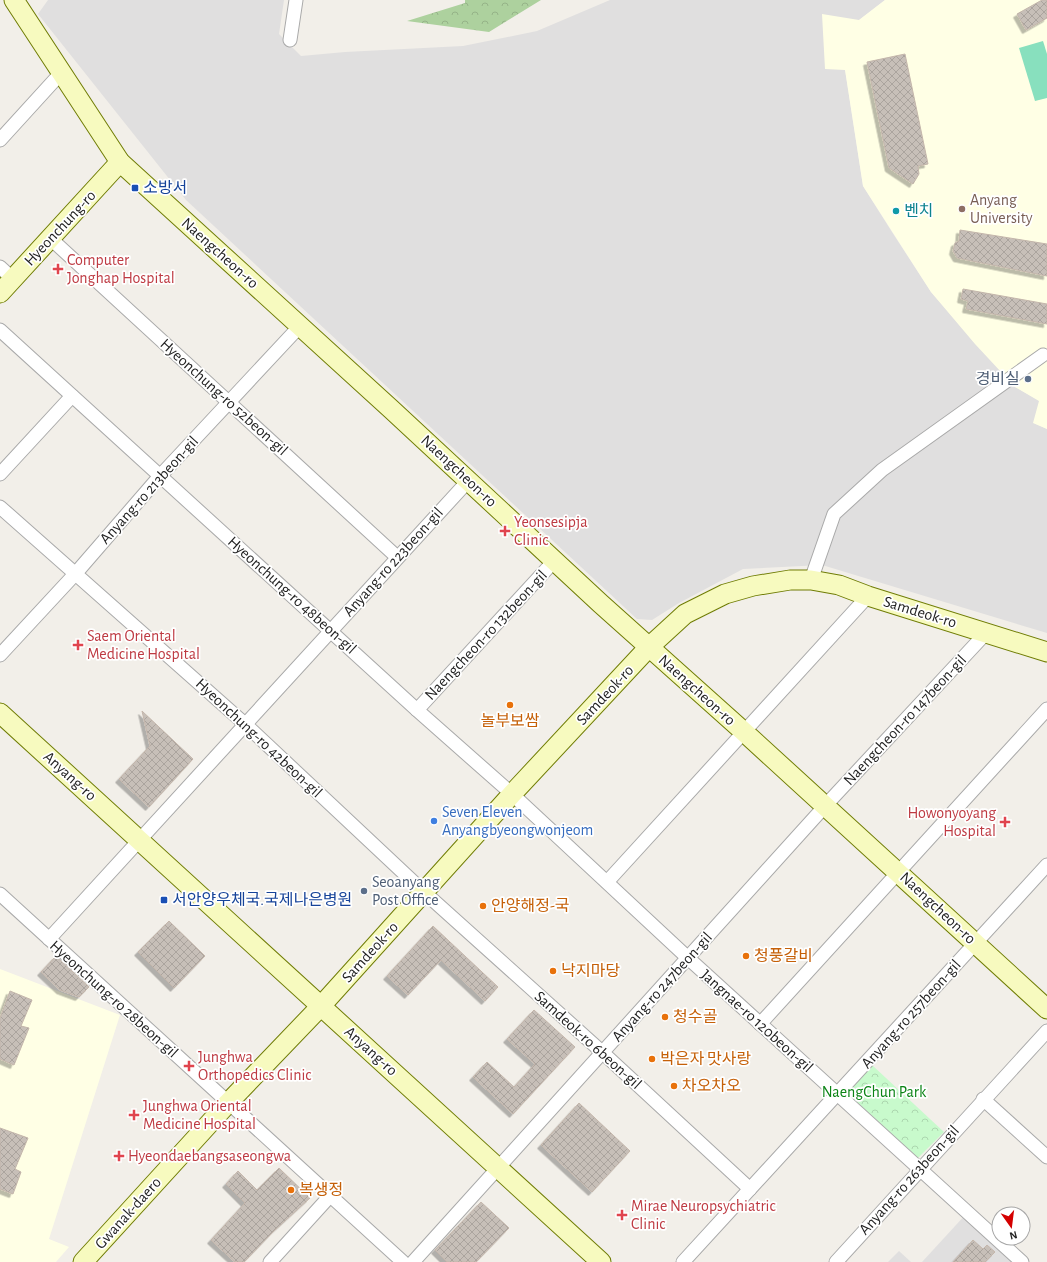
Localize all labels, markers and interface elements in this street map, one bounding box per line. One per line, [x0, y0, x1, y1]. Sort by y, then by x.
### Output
place label: 소방서 [143, 180, 187, 196]
marker: 소방서 [130, 183, 140, 193]
street label: Hyeonchung-ro [21, 187, 100, 270]
place label: Anyang University [970, 192, 1033, 227]
place label: 벤치 [904, 203, 933, 219]
marker: Anyang University [957, 204, 967, 214]
marker: 벤치 [891, 206, 901, 216]
street label: Naengcheon-ro [179, 215, 262, 292]
place label: Computer Jonghap Hospital [67, 252, 175, 286]
marker: Computer Jonghap Hospital [52, 263, 64, 275]
street label: Hyeonchung-ro 52beon-gil [156, 336, 291, 459]
place label: 경비실 [976, 371, 1020, 387]
marker: 경비실 [1023, 374, 1033, 384]
street label: Naengcheon-ro [418, 432, 500, 510]
street label: Anyang-ro 213beon-gil [97, 433, 202, 548]
street label: Anyang-ro 223beon-gil [340, 504, 447, 620]
place label: Yeonsesipja Clinic [514, 514, 588, 548]
marker: Yeonsesipja Clinic [499, 525, 511, 537]
street label: Hyeonchung-ro 48beon-gil [224, 533, 359, 658]
street label: Naengcheon-ro 132beon-gil [422, 567, 550, 703]
street label: Samdeok-ro [882, 593, 959, 631]
place label: Saem Oriental Medicine Hospital [87, 628, 200, 662]
marker: Saem Oriental Medicine Hospital [72, 639, 84, 651]
street label: Naengcheon-ro [656, 652, 739, 729]
street label: Naengcheon-ro 147beon-gil [841, 652, 969, 788]
street label: Samdeok-ro [573, 662, 637, 728]
street label: Hyeonchung-ro 42beon-gil [192, 675, 325, 801]
marker: 놀부보쌈 [505, 700, 515, 710]
place label: 놀부보쌈 [481, 713, 540, 729]
street label: Anyang-ro [40, 748, 100, 804]
place label: Seven Eleven Anyangbyeongwonjeom [442, 804, 593, 839]
place label: Howonyoyang Hospital [907, 805, 996, 839]
marker: Seven Eleven Anyangbyeongwonjeom [429, 816, 439, 826]
marker: Howonyoyang Hospital [999, 816, 1011, 828]
street label: Naengcheon-ro [897, 869, 979, 947]
place label: Seoanyang Post Office [372, 874, 440, 908]
marker: Seoanyang Post Office [359, 886, 369, 896]
place label: 서안양우체국.국제나은병원 [172, 892, 352, 908]
marker: 서안양우체국.국제나은병원 [159, 895, 169, 905]
place label: 안양해정-국 [491, 898, 570, 914]
marker: 안양해정-국 [478, 901, 488, 911]
street label: Samdeok-ro [339, 918, 401, 985]
street label: Anyang-ro 247beon-gil [609, 929, 716, 1045]
street label: Hyeonchung-ro 28beon-gil [46, 937, 181, 1061]
place label: 청풍갈비 [754, 948, 813, 964]
marker: 청풍갈비 [741, 951, 751, 961]
street label: Anyang-ro 257beon-gil [858, 957, 965, 1072]
place label: 낙지마당 [561, 963, 620, 979]
marker: 낙지마당 [548, 966, 558, 976]
street label: Jangnae-ro 120beon-gil [698, 967, 816, 1075]
street label: Samdeok-ro 6beon-gil [531, 988, 645, 1092]
place label: 청수골 [673, 1009, 717, 1025]
marker: 청수골 [660, 1012, 670, 1022]
street label: Anyang-ro [341, 1023, 401, 1079]
place label: Junghwa Orthopedics Clinic [198, 1049, 311, 1083]
place label: 박은자 맛사랑 [660, 1051, 751, 1067]
marker: 박은자 맛사랑 [647, 1054, 657, 1064]
marker: Junghwa Orthopedics Clinic [183, 1060, 195, 1072]
place label: 차오차오 [682, 1078, 741, 1094]
marker: 차오차오 [669, 1081, 679, 1091]
park label: NaengChun Park [822, 1084, 927, 1100]
place label: Junghwa Oriental Medicine Hospital [143, 1098, 256, 1132]
marker: Junghwa Oriental Medicine Hospital [128, 1109, 140, 1121]
street label: Anyang-ro 263beon-gil [856, 1122, 963, 1238]
place label: Hyeondaebangsaseongwa [128, 1148, 291, 1165]
marker: Hyeondaebangsaseongwa [113, 1150, 125, 1162]
street label: Gwanak-daero [92, 1174, 164, 1252]
place label: 복생정 [299, 1182, 343, 1198]
marker: 복생정 [286, 1185, 296, 1195]
place label: Mirae Neuropsychiatric Clinic [631, 1198, 776, 1232]
north arrow [991, 1206, 1031, 1246]
marker: Mirae Neuropsychiatric Clinic [616, 1209, 628, 1221]
text: N [1008, 1229, 1018, 1241]

